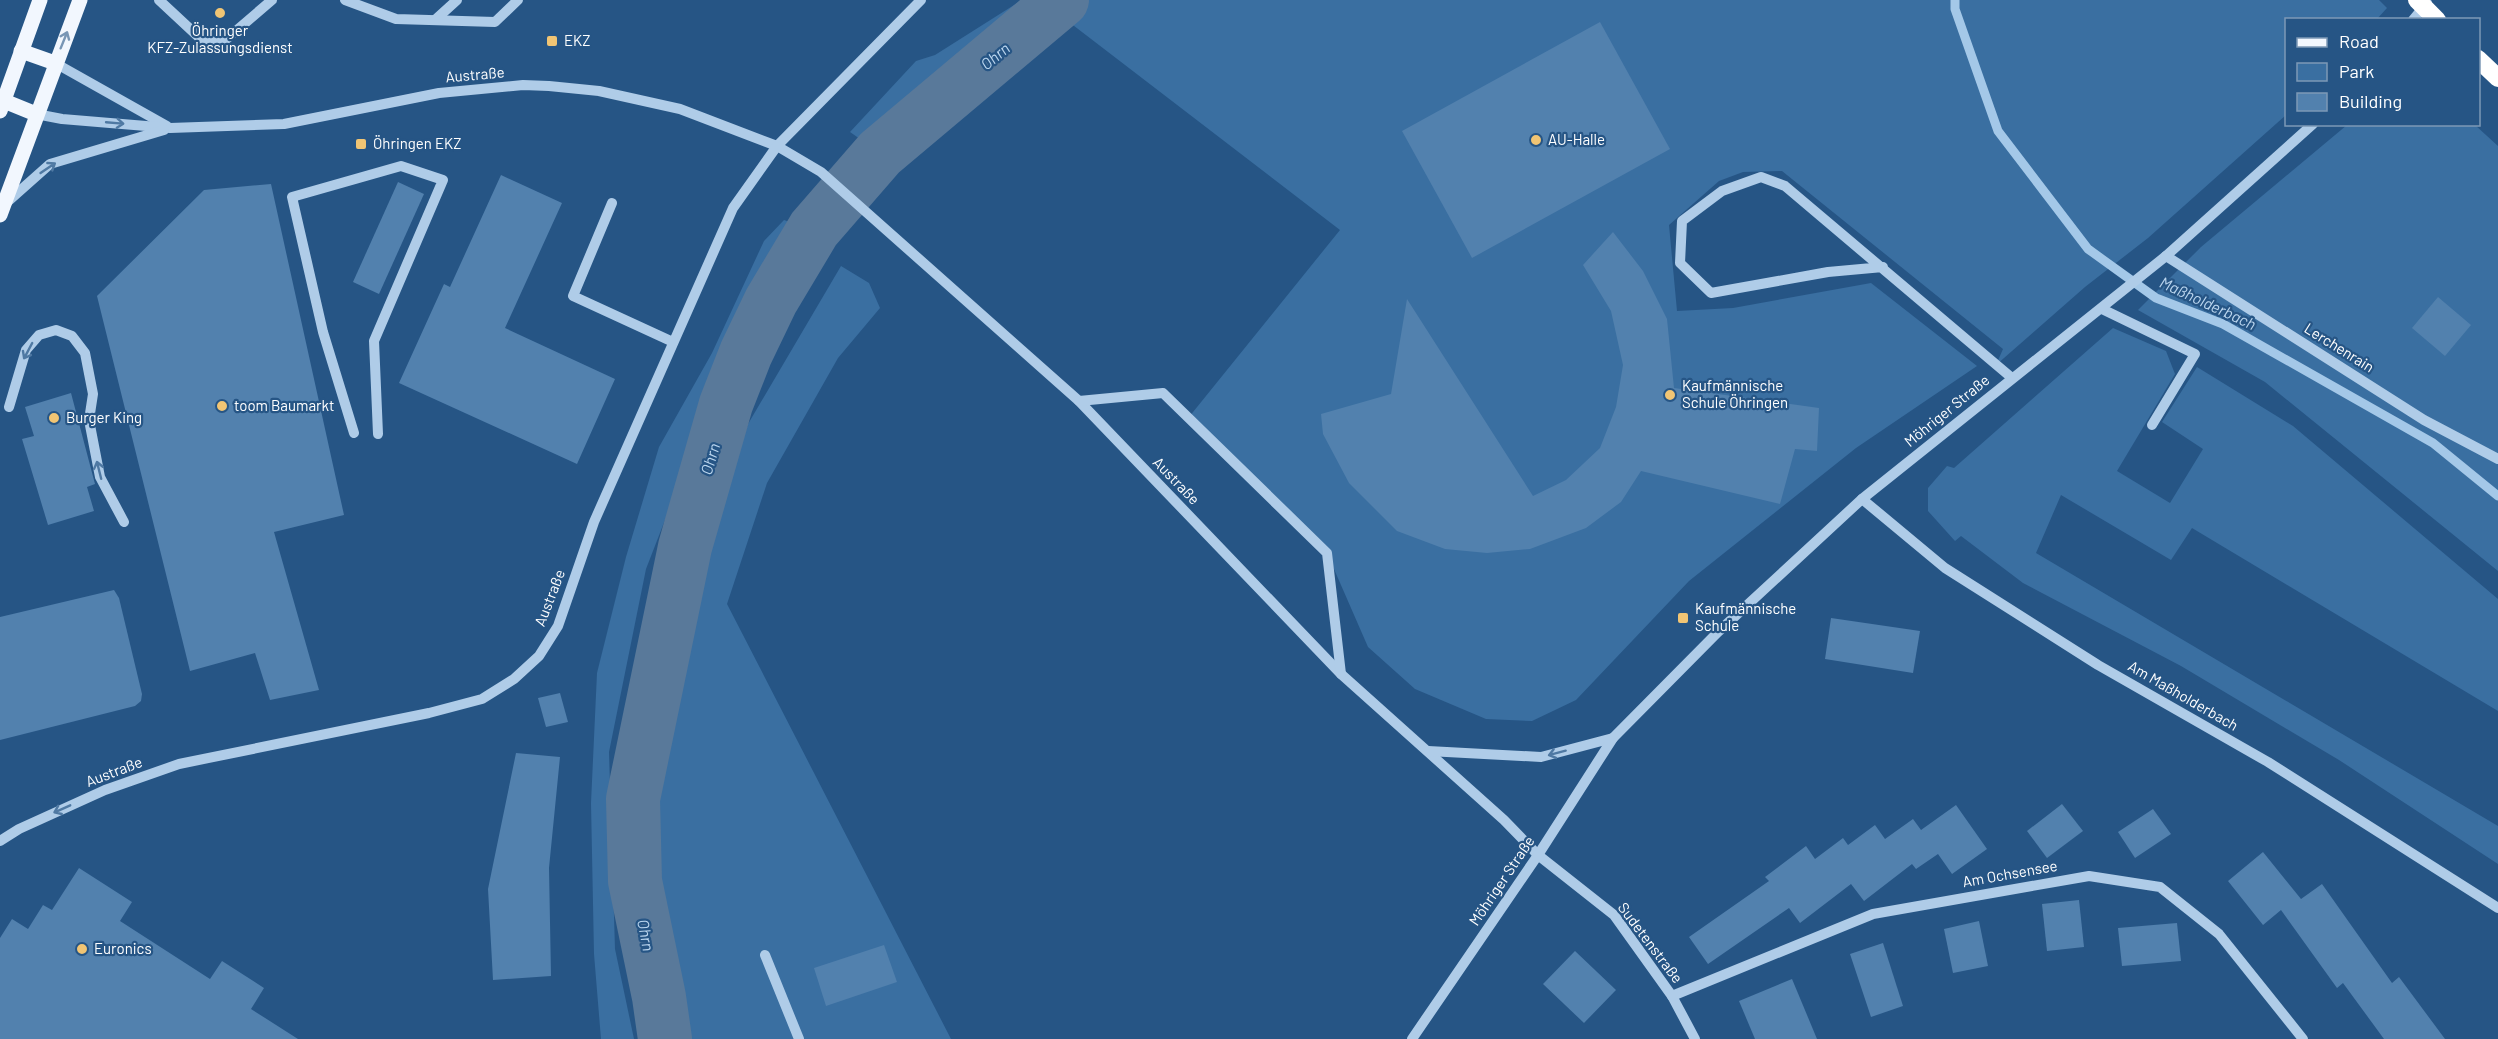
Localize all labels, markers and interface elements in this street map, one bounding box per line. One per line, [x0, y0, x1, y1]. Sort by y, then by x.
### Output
marker: Öhringer KFZ-Zulassungsdienst [213, 6, 227, 20]
legend [2285, 18, 2480, 126]
place label: Öhringer KFZ-Zulassungsdienst [147, 21, 293, 56]
text: Road [2339, 30, 2379, 52]
one-way arrow [59, 31, 70, 49]
place label: EKZ [564, 31, 590, 49]
marker: EKZ [545, 34, 559, 48]
water label: Ohrn [976, 38, 1013, 73]
text: Park [2339, 60, 2374, 82]
street label: Austraße [445, 62, 505, 86]
text: Building [2339, 90, 2402, 112]
one-way arrow [104, 118, 124, 129]
place label: AU-Halle [1548, 130, 1605, 148]
marker: AU-Halle [1529, 133, 1543, 147]
place label: Öhringen EKZ [373, 134, 461, 152]
marker: Öhringen EKZ [354, 137, 368, 151]
one-way arrow [39, 161, 56, 174]
water label: Maßholderbach [2157, 272, 2259, 333]
street label: Lerchenrain [2301, 319, 2378, 376]
one-way arrow [22, 342, 34, 359]
street label: Möhriger Straße [1900, 370, 1993, 450]
place label: Kaufmännische Schule Öhringen [1682, 376, 1788, 411]
marker: Kaufmännische Schule Öhringen [1663, 388, 1677, 402]
place label: toom Baumarkt [234, 396, 335, 414]
marker: toom Baumarkt [215, 399, 229, 413]
place label: Burger King [66, 408, 142, 426]
marker: Burger King [47, 411, 61, 425]
water label: Ohrn [696, 441, 723, 477]
street label: Austraße [1150, 453, 1204, 508]
one-way arrow [93, 461, 105, 480]
street label: Austraße [530, 567, 568, 629]
place label: Kaufmännische Schule [1695, 599, 1796, 634]
marker: Kaufmännische Schule [1676, 611, 1690, 625]
street label: Am Maßholderbach [2125, 656, 2242, 734]
one-way arrow [1548, 748, 1567, 760]
street label: Austraße [83, 752, 145, 790]
one-way arrow [53, 804, 71, 815]
street label: Möhriger Straße [1465, 832, 1538, 929]
street label: Am Ochsensee [1961, 856, 2059, 890]
street label: Sudetenstraße [1615, 899, 1687, 986]
water label: Ohrn [634, 917, 659, 952]
place label: Euronics [94, 939, 152, 957]
marker: Euronics [75, 942, 89, 956]

